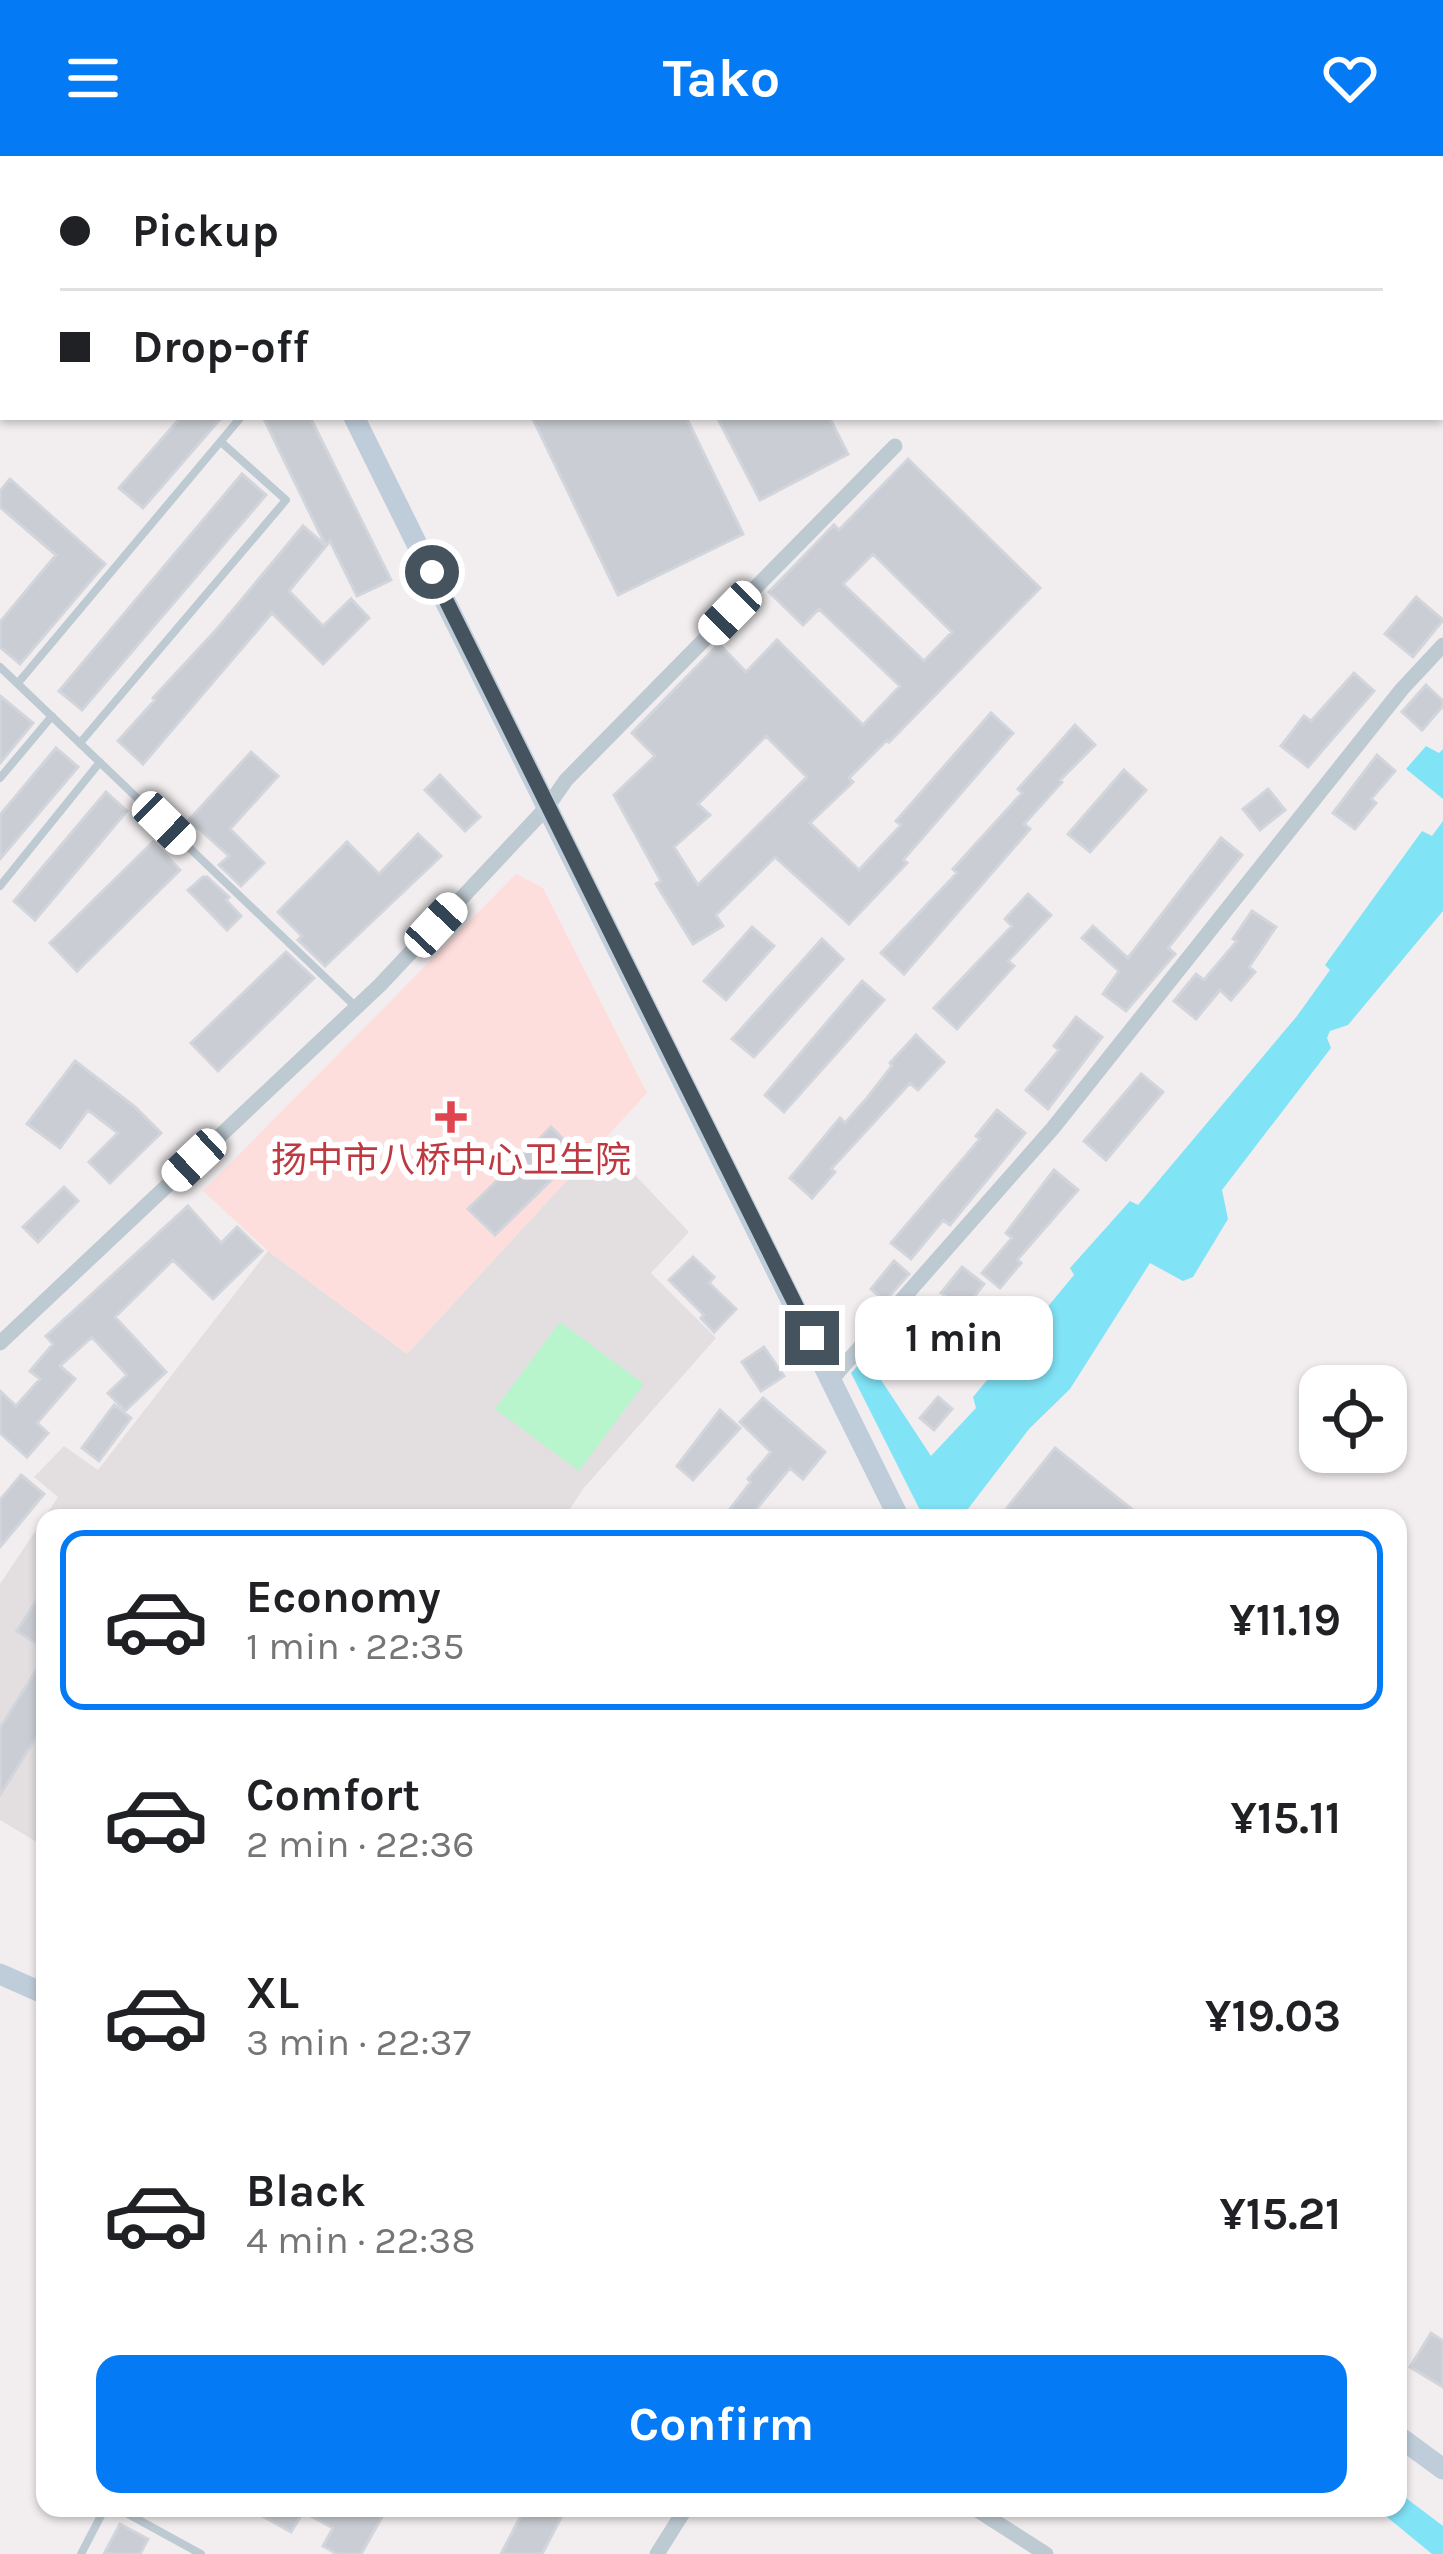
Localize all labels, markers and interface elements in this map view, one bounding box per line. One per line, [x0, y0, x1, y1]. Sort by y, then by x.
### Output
icon: menu [60, 45, 126, 111]
icon: heart [1317, 45, 1383, 111]
text: Tako [663, 46, 780, 110]
text: Pickup [132, 205, 279, 257]
text: Drop-off [132, 321, 309, 373]
route start [405, 545, 459, 599]
car [692, 575, 768, 651]
car [126, 785, 202, 861]
car [398, 886, 474, 964]
marker: 扬中市八桥中心卫生院 [435, 1101, 467, 1133]
car [155, 1122, 233, 1198]
place label: 扬中市八桥中心卫生院 [271, 1139, 631, 1181]
callout: 1 min [854, 1296, 1052, 1380]
route end [785, 1311, 839, 1365]
text: 1 min [905, 1315, 1003, 1361]
map controls [1299, 1365, 1407, 1473]
button: locate [1299, 1365, 1407, 1473]
icon: car [102, 1566, 210, 1674]
text: Economy [246, 1571, 441, 1623]
text: ¥11.19 [1229, 1594, 1341, 1646]
text: 1 min · 22:35 [246, 1623, 465, 1669]
icon: car [102, 1764, 210, 1872]
text: Comfort [246, 1769, 420, 1821]
text: ¥15.11 [1231, 1792, 1341, 1844]
text: 2 min · 22:36 [246, 1821, 475, 1867]
icon: car [102, 1962, 210, 2070]
text: XL [246, 1967, 299, 2019]
text: ¥19.03 [1205, 1990, 1341, 2042]
text: 3 min · 22:37 [246, 2019, 471, 2065]
icon: car [102, 2160, 210, 2268]
text: Black [246, 2165, 366, 2217]
text: ¥15.21 [1219, 2188, 1341, 2240]
text: 4 min · 22:38 [246, 2217, 475, 2263]
button: Confirm [96, 2355, 1347, 2493]

